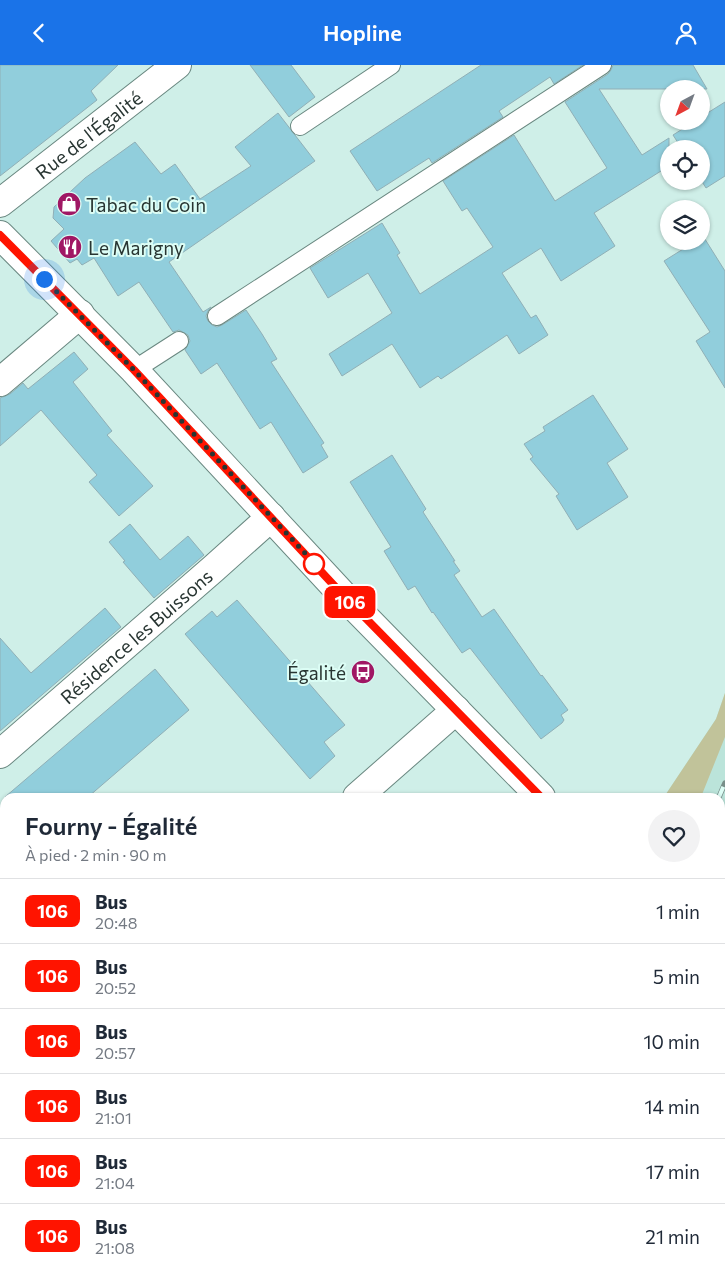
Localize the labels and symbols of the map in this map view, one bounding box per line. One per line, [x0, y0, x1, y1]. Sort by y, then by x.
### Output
north arrow [660, 80, 710, 130]
street label: Rue de l'Égalité [30, 85, 146, 183]
shop icon: Tabac du Coin [56, 191, 82, 217]
place label: Tabac du Coin [86, 193, 206, 216]
restaurant icon: Le Marigny [57, 234, 83, 260]
place label: Le Marigny [88, 236, 184, 259]
your location [32, 267, 57, 292]
unlabelled marker [303, 553, 325, 575]
street label: Résidence les Buissons [55, 564, 217, 708]
line badge: 106 [321, 586, 379, 618]
bus stop icon: Égalité [350, 659, 376, 685]
place label: Égalité [287, 661, 346, 684]

